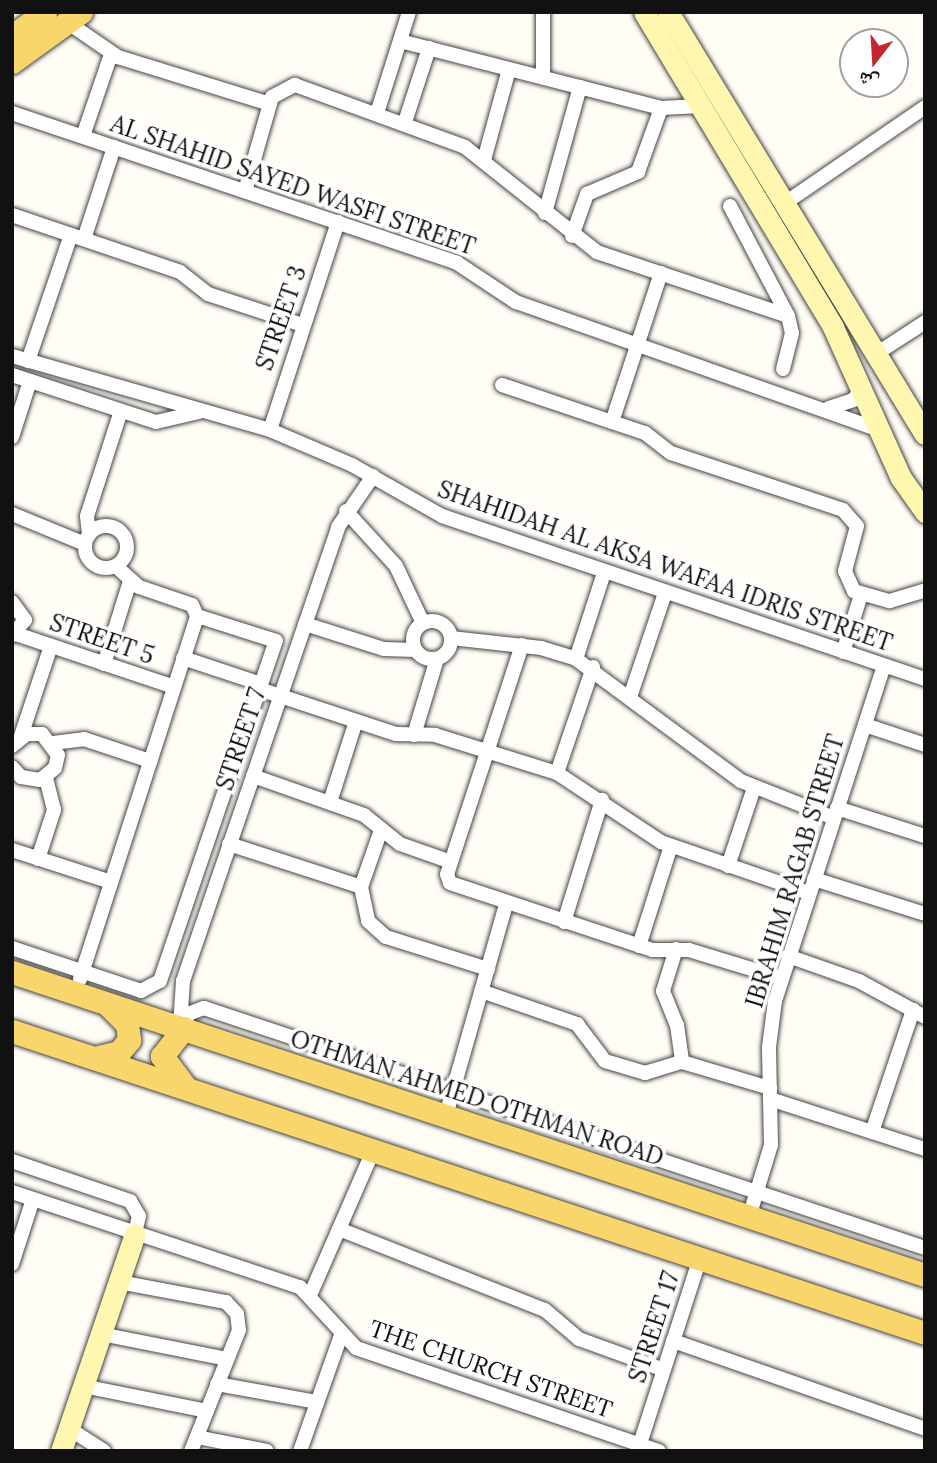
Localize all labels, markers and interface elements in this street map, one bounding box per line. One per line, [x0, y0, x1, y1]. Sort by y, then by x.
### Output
north arrow [839, 28, 909, 98]
text: ش [855, 67, 882, 96]
street label: AL SHAHID SAYED WASFI STREET [107, 109, 479, 261]
street label: STREET 3 [250, 262, 312, 374]
street label: SHAHIDAH AL AKSA WAFAA IDRIS STREET [434, 474, 896, 658]
street label: STREET 5 [46, 608, 158, 670]
street label: STREET 7 [210, 684, 272, 794]
street label: IBRAHIM RAGAB STREET [740, 731, 850, 1011]
street label: OTHMAN AHMED OTHMAN ROAD [287, 1024, 667, 1172]
street label: STREET 17 [622, 1268, 686, 1386]
street label: THE CHURCH STREET [366, 1314, 616, 1424]

